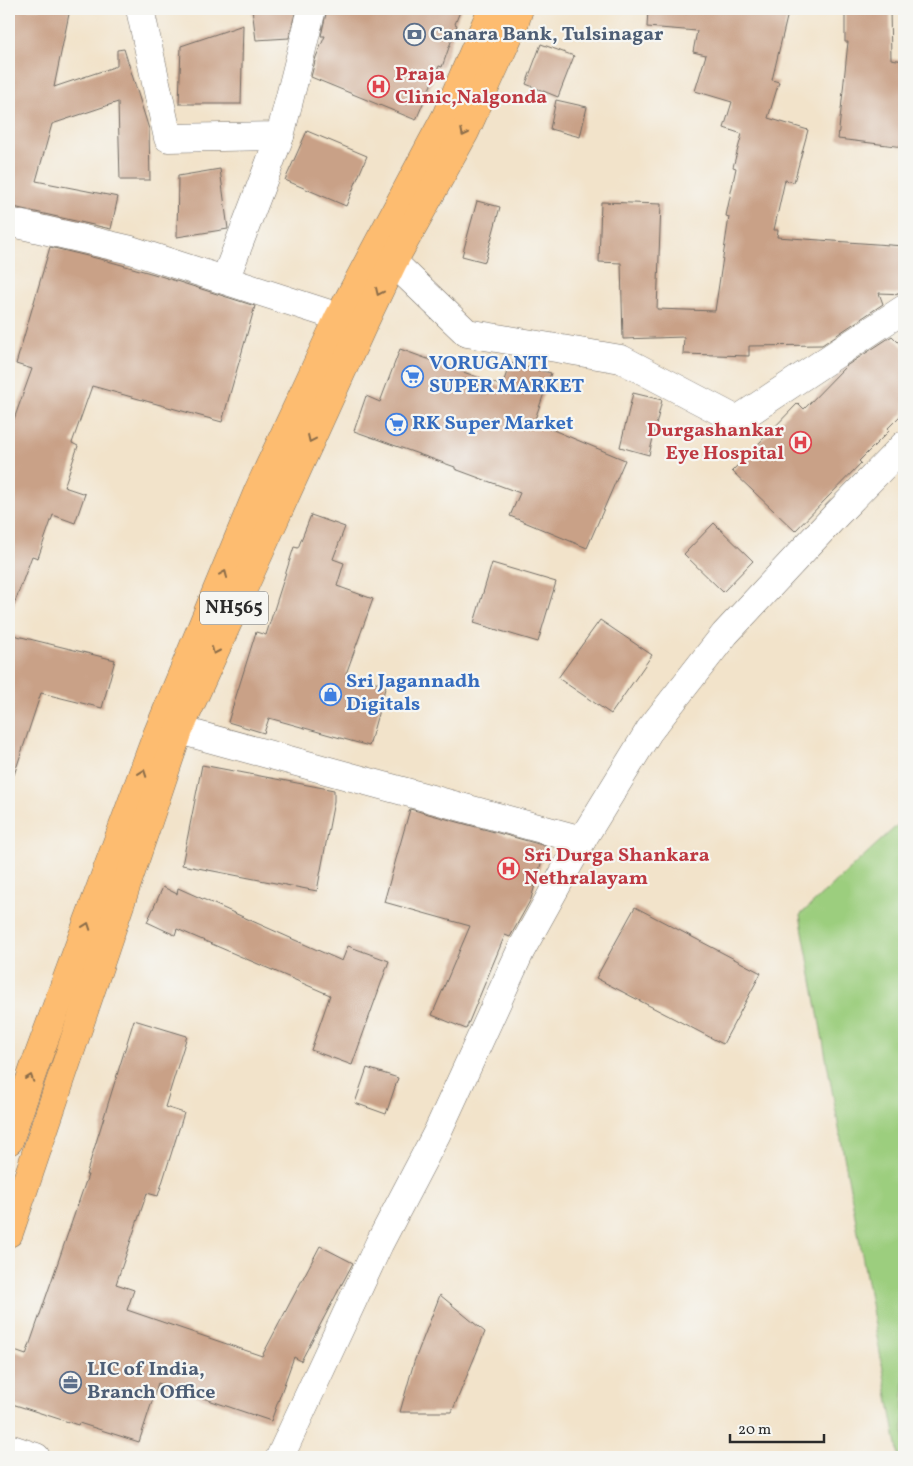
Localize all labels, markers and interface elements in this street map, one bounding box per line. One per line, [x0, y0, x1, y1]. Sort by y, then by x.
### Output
place label: Canara Bank, Tulsinagar [430, 21, 664, 49]
bank icon: Canara Bank, Tulsinagar [402, 23, 426, 47]
place label: Praja Clinic,Nalgonda [395, 61, 547, 112]
hospital icon: Praja Clinic,Nalgonda [367, 75, 391, 99]
one-way arrow [460, 128, 470, 137]
one-way arrow [375, 287, 385, 296]
place label: VORUGANTI SUPER MARKET [429, 350, 584, 401]
supermarket icon: VORUGANTI SUPER MARKET [401, 364, 425, 388]
place label: RK Super Market [412, 410, 574, 438]
supermarket icon: RK Super Market [384, 412, 408, 436]
place label: Durgashankar Eye Hospital [647, 417, 784, 468]
hospital icon: Durgashankar Eye Hospital [788, 430, 812, 454]
one-way arrow [307, 434, 317, 443]
one-way arrow [218, 570, 228, 579]
road number: NH565 [200, 592, 268, 624]
one-way arrow [210, 646, 221, 655]
place label: Sri Jagannadh Digitals [346, 668, 480, 719]
shop icon: Sri Jagannadh Digitals [318, 682, 342, 706]
one-way arrow [137, 769, 147, 778]
place label: Sri Durga Shankara Nethralayam [524, 842, 710, 893]
hospital icon: Sri Durga Shankara Nethralayam [496, 856, 520, 880]
one-way arrow [81, 922, 91, 930]
one-way arrow [25, 1074, 35, 1083]
place label: LIC of India, Branch Office [87, 1356, 215, 1407]
office icon: LIC of India, Branch Office [59, 1370, 83, 1394]
scale bar [730, 1411, 824, 1443]
text: 20 m [738, 1420, 771, 1441]

